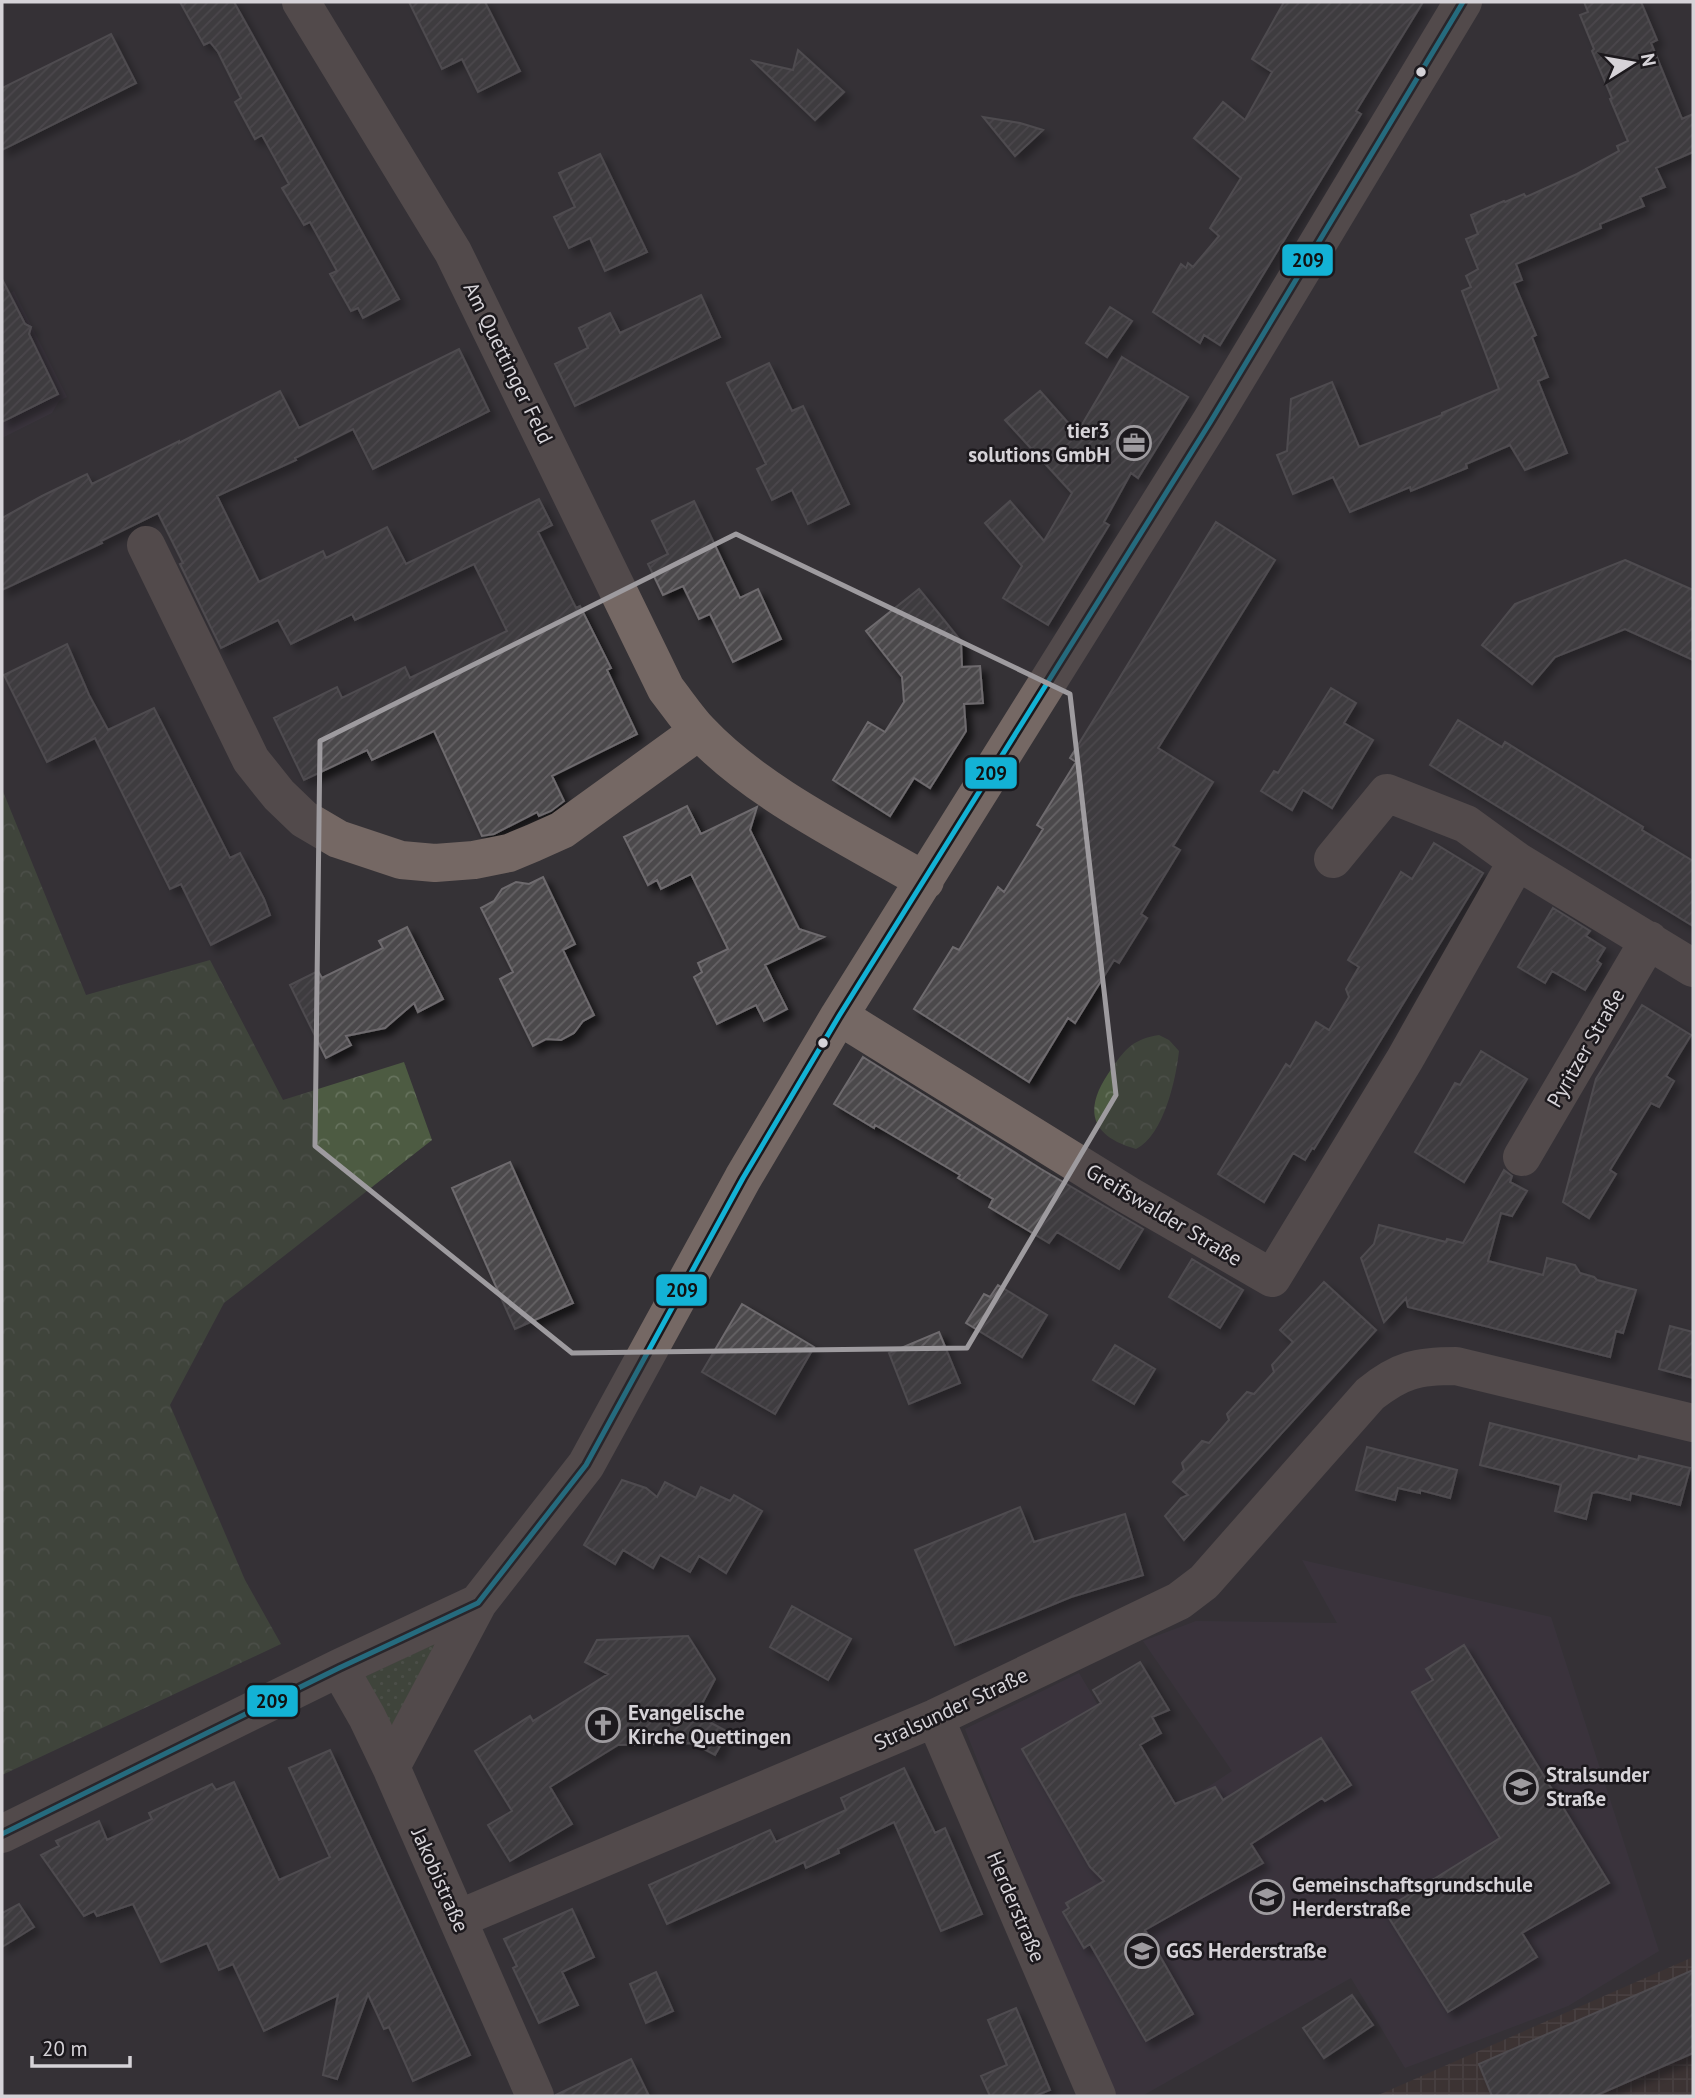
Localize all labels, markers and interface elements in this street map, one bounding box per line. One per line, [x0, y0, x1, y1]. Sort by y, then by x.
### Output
north arrow [1597, 28, 1667, 98]
text: N [1636, 51, 1662, 68]
unlabelled marker [1414, 65, 1428, 79]
line badge: 209 [1281, 243, 1334, 277]
text: 209 [1292, 248, 1324, 272]
street label: Am Quettinger Feld [458, 278, 559, 448]
place label: tier3 solutions GmbH [968, 417, 1110, 468]
office icon: tier3 solutions GmbH [1115, 424, 1153, 462]
line badge: 209 [964, 756, 1018, 790]
text: 209 [975, 761, 1007, 785]
street label: Pyritzer Straße [1541, 983, 1630, 1112]
unlabelled marker [816, 1036, 830, 1050]
street label: Greifswalder Straße [1081, 1157, 1247, 1272]
line badge: 209 [655, 1273, 708, 1307]
text: 209 [666, 1278, 698, 1302]
street label: Stralsunder Straße [869, 1661, 1032, 1756]
line badge: 209 [246, 1684, 299, 1718]
text: 209 [256, 1689, 288, 1713]
place label: Evangelische Kirche Quettingen [628, 1699, 791, 1750]
church icon: Evangelische Kirche Quettingen [584, 1706, 622, 1744]
place label: Stralsunder Straße [1546, 1761, 1650, 1812]
school or university icon: Stralsunder Straße [1502, 1768, 1540, 1806]
street label: Jakobistraße [405, 1823, 475, 1936]
street label: Herderstraße [981, 1847, 1052, 1966]
place label: Gemeinschaftsgrundschule Herderstraße [1292, 1871, 1533, 1922]
school or university icon: Gemeinschaftsgrundschule Herderstraße [1248, 1878, 1286, 1916]
school or university icon: GGS Herderstraße [1123, 1932, 1161, 1970]
place label: GGS Herderstraße [1166, 1937, 1327, 1964]
scale bar [32, 2024, 130, 2068]
text: 20 m [42, 2035, 88, 2062]

